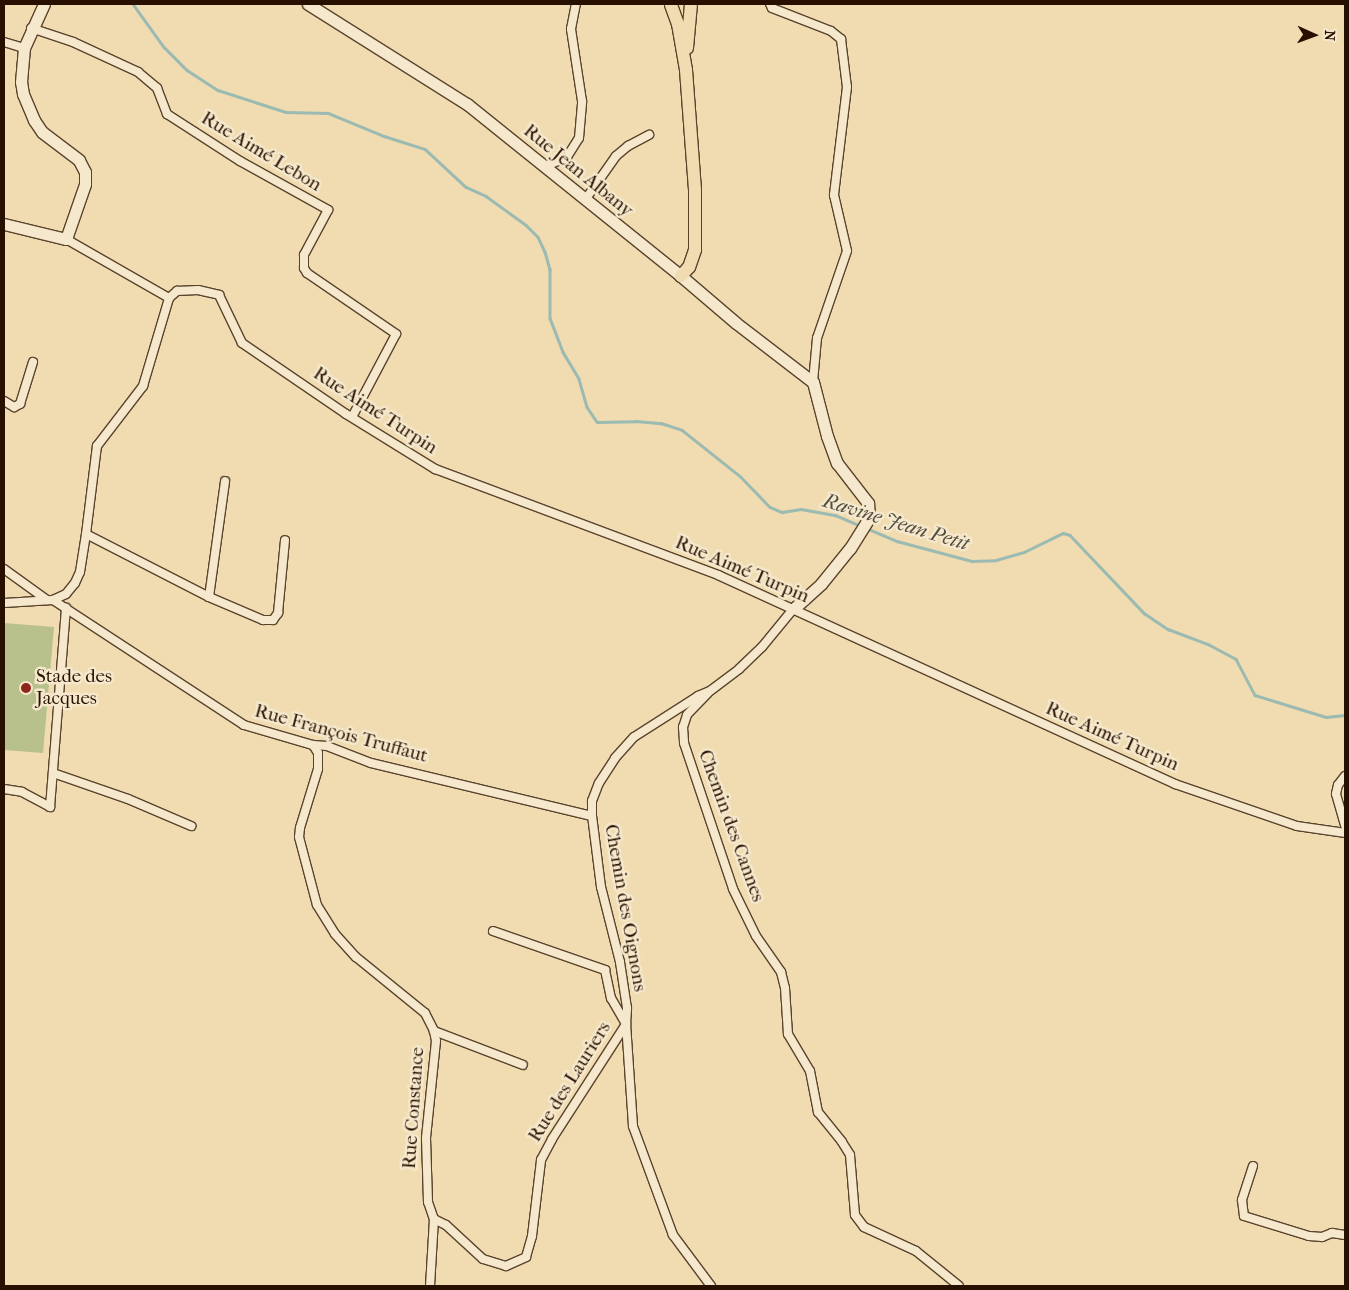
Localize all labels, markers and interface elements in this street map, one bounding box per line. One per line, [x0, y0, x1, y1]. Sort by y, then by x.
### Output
north arrow [1289, 10, 1339, 60]
text: N [1321, 30, 1338, 41]
street label: Rue Aimé Lebon [197, 107, 325, 197]
street label: Rue Jean Albany [519, 120, 637, 222]
street label: Rue Aimé Turpin [309, 362, 441, 460]
water label: Ravine Jean Petit [820, 488, 972, 556]
street label: Rue Aimé Turpin [672, 532, 812, 608]
place label: Stade des Jacques [36, 666, 112, 710]
marker: Stade des Jacques [20, 682, 32, 694]
street label: Rue Aimé Turpin [1042, 697, 1182, 777]
street label: Rue François Truffaut [252, 700, 430, 768]
street label: Chemin des Cannes [693, 747, 769, 905]
street label: Chemin des Oignons [599, 823, 651, 993]
street label: Rue des Lauriers [524, 1018, 616, 1146]
street label: Rue Constance [398, 1046, 430, 1170]

